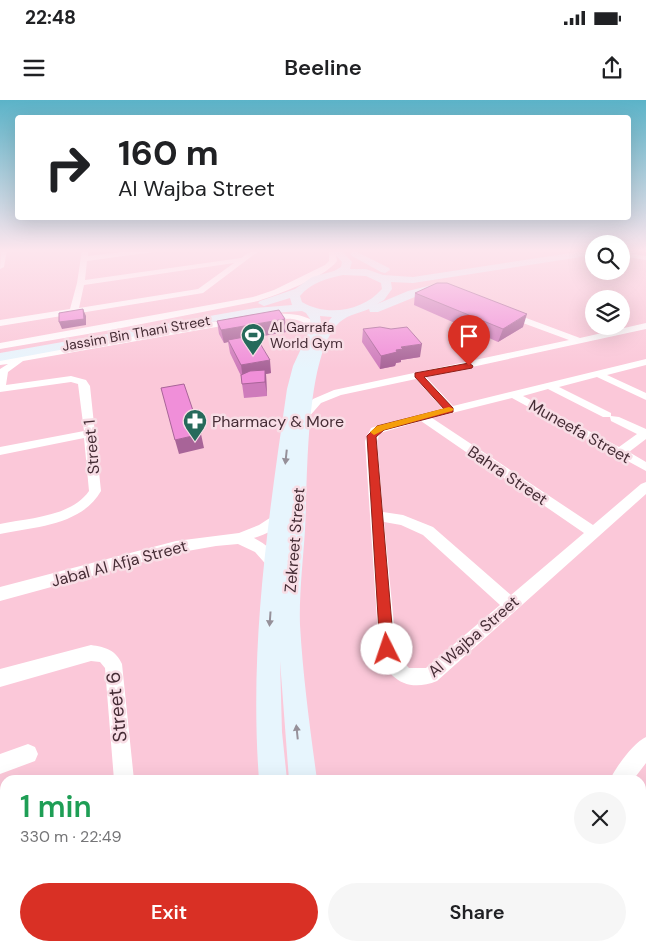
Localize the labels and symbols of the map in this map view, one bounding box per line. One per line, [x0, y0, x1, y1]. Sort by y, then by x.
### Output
street label: Jassim Bin Thani Street [61, 311, 211, 355]
pin [448, 315, 490, 366]
place label: Al Garrafa World Gym [270, 318, 343, 352]
sports icon: Al Garrafa World Gym [240, 322, 266, 356]
street label: Muneefa Street [525, 395, 634, 468]
pharmacy icon: Pharmacy & More [182, 408, 208, 442]
place label: Pharmacy & More [212, 411, 344, 432]
street label: Street 1 [79, 419, 104, 475]
street label: Bahra Street [464, 441, 552, 510]
one-way arrow [282, 450, 290, 466]
street label: Zekreet Street [279, 487, 310, 593]
street label: Jabal Al Afja Street [49, 535, 189, 592]
street label: Al Wajba Street [423, 591, 523, 682]
one-way arrow [266, 611, 274, 627]
position arrow [360, 622, 412, 674]
street label: Street 6 [100, 670, 133, 743]
one-way arrow [293, 723, 301, 739]

